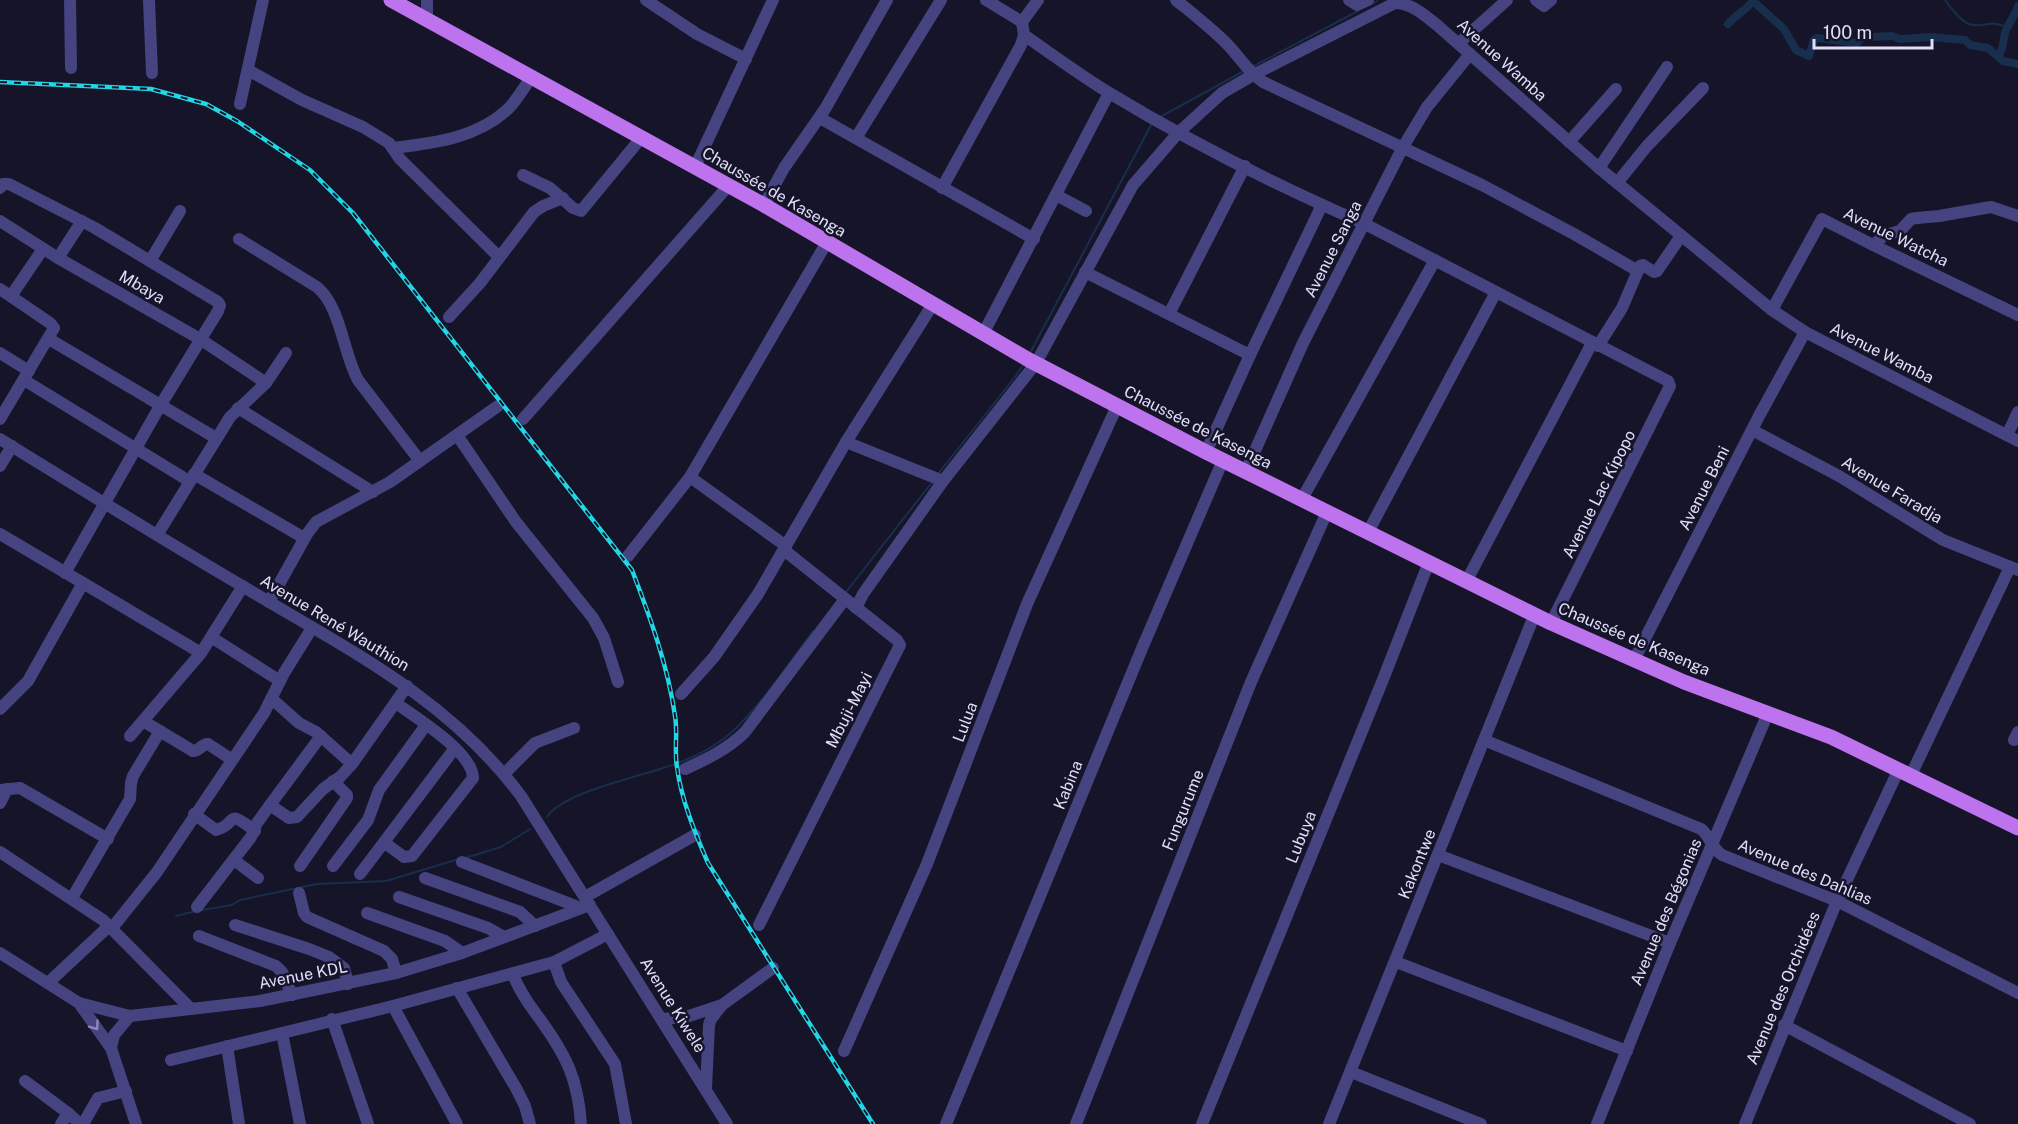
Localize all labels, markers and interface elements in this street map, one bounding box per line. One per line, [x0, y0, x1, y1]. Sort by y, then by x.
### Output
scale bar [1814, 12, 1932, 50]
street label: Avenue Wamba [1453, 15, 1551, 105]
text: 100 m [1823, 22, 1872, 43]
street label: Chaussée de Kasenga [699, 143, 849, 241]
street label: Avenue Sanga [1300, 197, 1366, 301]
street label: Avenue Watcha [1841, 203, 1951, 271]
street label: Mbaya [116, 266, 168, 308]
street label: Avenue Wamba [1827, 319, 1937, 387]
street label: Chaussée de Kasenga [1121, 382, 1275, 472]
street label: Avenue Lac Kipopo [1558, 427, 1640, 561]
street label: Avenue Beni [1675, 443, 1733, 533]
street label: Avenue Faradja [1838, 452, 1946, 528]
street label: Avenue René Wauthion [257, 571, 413, 675]
street label: Chaussée de Kasenga [1555, 598, 1713, 680]
street label: Mbuji-Mayi [822, 669, 876, 751]
street label: Lulua [949, 699, 981, 745]
street label: Kabina [1050, 758, 1086, 812]
street label: Fungurume [1158, 767, 1208, 853]
street label: Lubuya [1282, 808, 1320, 866]
street label: Kakontwe [1394, 826, 1440, 902]
street label: Avenue des Dahlias [1735, 835, 1875, 909]
street label: Avenue des Bégonias [1626, 836, 1706, 988]
street label: Avenue des Orchidées [1742, 909, 1824, 1067]
street label: Avenue Kiwele [636, 954, 710, 1056]
street label: Avenue KDL [257, 957, 349, 993]
one-way arrow [88, 1019, 99, 1030]

